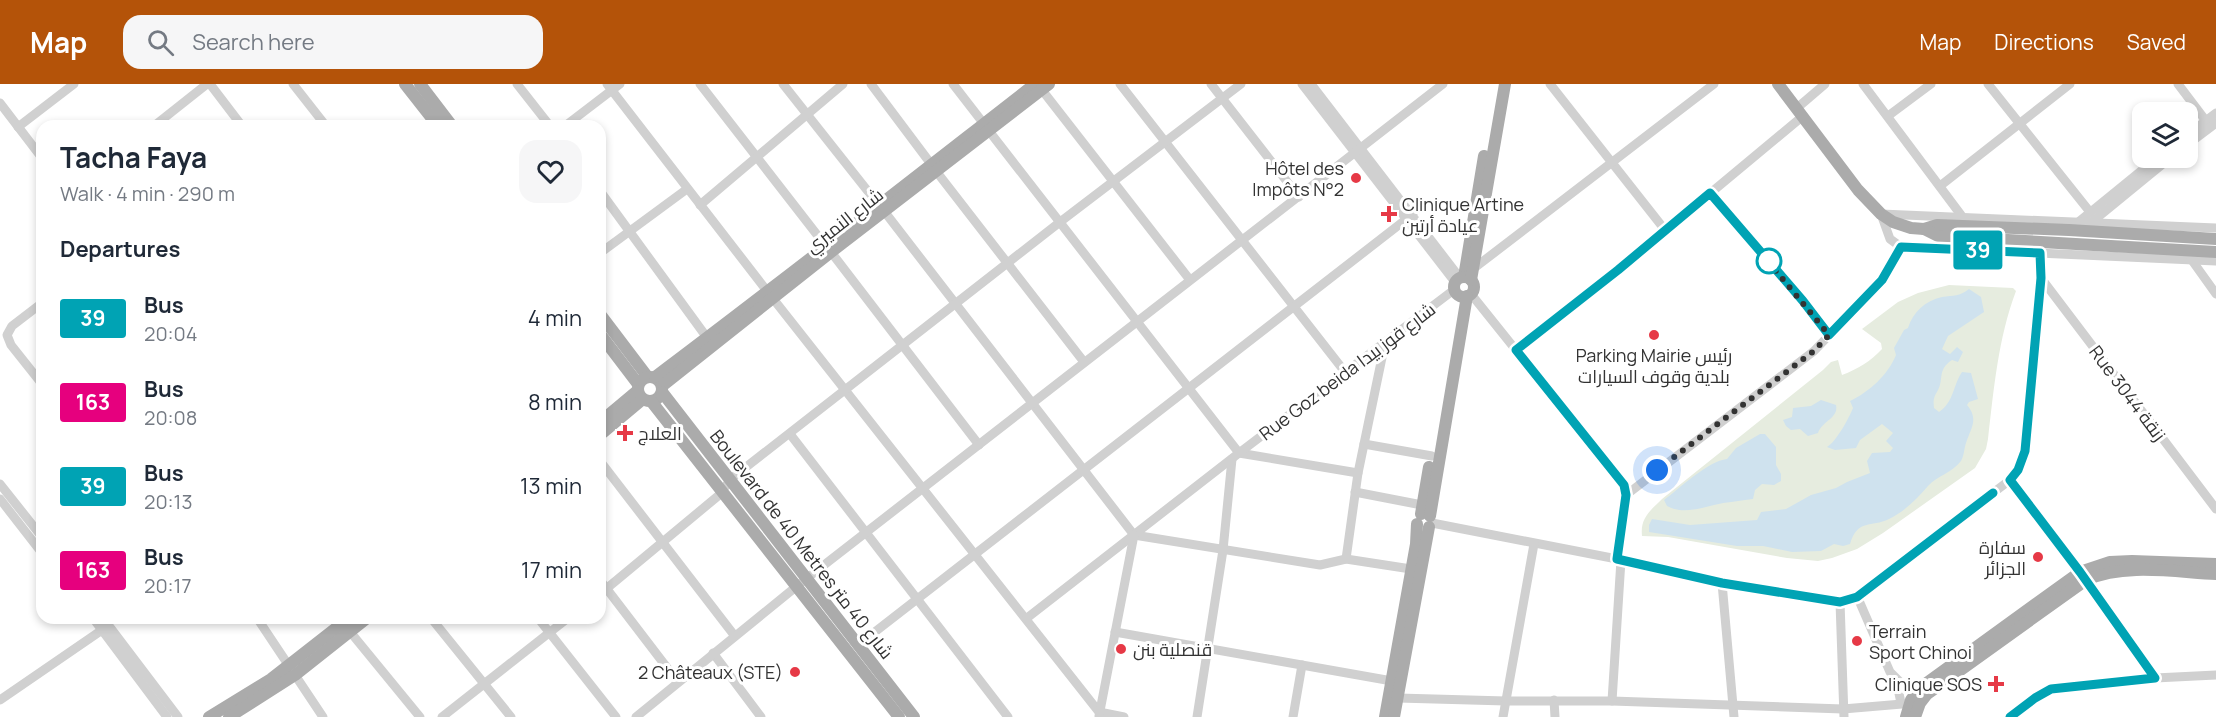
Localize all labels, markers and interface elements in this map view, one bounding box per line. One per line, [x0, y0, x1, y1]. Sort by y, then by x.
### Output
search box [123, 15, 543, 69]
text: Map [30, 23, 87, 61]
icon: search [144, 26, 177, 59]
text: Search here [192, 27, 315, 57]
text: Map [1920, 28, 1961, 56]
text: Directions [1994, 28, 2094, 56]
text: Saved [2127, 28, 2186, 56]
map controls [2132, 102, 2198, 168]
button: layers [2132, 102, 2198, 168]
text: Tacha Faya [60, 138, 207, 176]
button: heart [519, 140, 582, 203]
place label: Hôtel des Impôts N°2 [1252, 156, 1344, 201]
marker: Hôtel des Impôts N°2 [1349, 171, 1363, 185]
text: Walk · 4 min · 290 m [60, 180, 235, 207]
street label: شارع النميري [800, 182, 890, 260]
place label: Clinique Artine عيادة أرتين [1402, 192, 1524, 237]
marker: Clinique Artine عيادة أرتين [1380, 205, 1398, 223]
line badge: 39 [1951, 230, 2005, 270]
text: Departures [60, 234, 180, 264]
text: 39 [1965, 236, 1991, 264]
unlabelled marker [1756, 248, 1782, 274]
text: Bus [144, 290, 184, 320]
street label: Rue Goz beida شارع قوز بيدا [1254, 297, 1441, 446]
text: 4 min [528, 303, 582, 333]
text: 39 [80, 304, 106, 332]
text: 20:04 [144, 320, 198, 347]
marker: Parking Mairie رئيس بلدية وقوف السيارات [1647, 328, 1661, 342]
street label: Rue 3044 زنقة [2084, 340, 2172, 446]
place label: Parking Mairie رئيس بلدية وقوف السيارات [1576, 343, 1732, 388]
text: Bus [144, 374, 184, 404]
text: 8 min [528, 387, 582, 417]
text: 163 [76, 388, 110, 416]
text: 20:08 [144, 404, 197, 431]
place label: العلاج [638, 421, 682, 446]
marker: العلاج [616, 424, 634, 442]
street label: Boulevard de 40 Metres شارع 40 متر [704, 424, 899, 664]
your location [1642, 455, 1672, 485]
text: Bus [144, 458, 184, 488]
text: 13 min [520, 471, 582, 501]
text: 39 [80, 472, 106, 500]
text: 20:13 [144, 488, 192, 515]
place label: سفارة الجزائر [1979, 535, 2026, 580]
text: Bus [144, 542, 184, 572]
marker: سفارة الجزائر [2031, 550, 2045, 564]
text: 17 min [521, 555, 582, 585]
text: 163 [76, 556, 110, 584]
text: 20:17 [144, 572, 191, 599]
place label: Terrain Sport Chinoi [1869, 619, 1972, 664]
marker: Terrain Sport Chinoi [1850, 634, 1864, 648]
place label: قنصلية بنن [1133, 637, 1212, 661]
marker: قنصلية بنن [1114, 642, 1128, 656]
place label: 2 Châteaux (STE) [638, 660, 783, 684]
marker: 2 Châteaux (STE) [788, 665, 802, 679]
place label: Clinique SOS [1875, 672, 1982, 696]
marker: Clinique SOS [1987, 675, 2005, 693]

